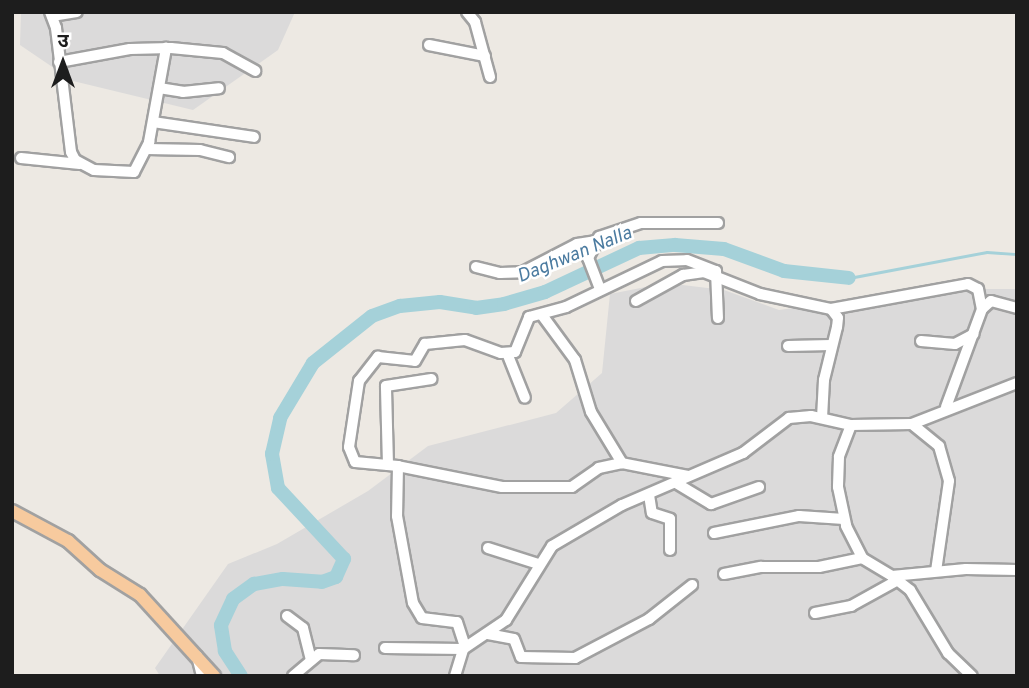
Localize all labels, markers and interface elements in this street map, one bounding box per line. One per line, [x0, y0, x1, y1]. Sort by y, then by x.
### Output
north arrow [28, 28, 98, 98]
text: उ [57, 30, 69, 54]
water label: Daghwan Nalla [514, 223, 636, 289]

